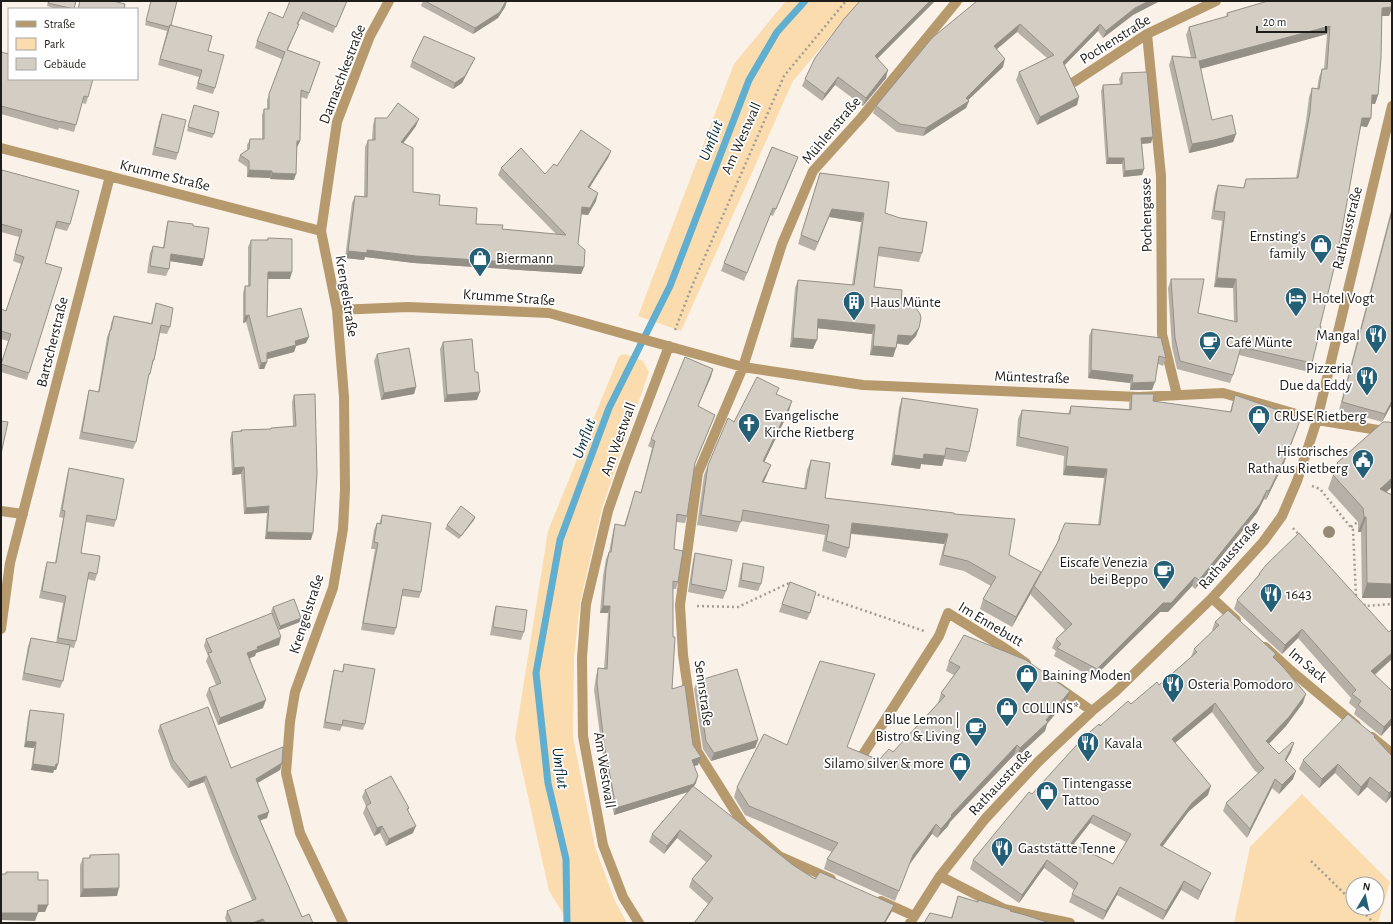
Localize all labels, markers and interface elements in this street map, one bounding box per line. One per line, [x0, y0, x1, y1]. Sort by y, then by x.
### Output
legend [8, 8, 138, 80]
scale bar [1257, 8, 1326, 34]
street label: Pochenstraße [1077, 12, 1153, 67]
text: 20 m [1263, 16, 1286, 28]
text: Straße [44, 18, 75, 30]
street label: Damaschkestraße [317, 22, 368, 126]
text: Park [44, 38, 65, 50]
text: Gebäude [44, 58, 86, 70]
street label: Mühlenstraße [799, 94, 864, 167]
street label: Am Westwall [719, 100, 764, 177]
water label: Umflut [696, 117, 726, 163]
street label: Krumme Straße [118, 157, 212, 194]
street label: Pochengasse [1138, 177, 1155, 253]
street label: Rathausstraße [1330, 185, 1365, 271]
place label: Ernsting's family [1250, 229, 1307, 261]
shop icon: Ernsting's family [1308, 232, 1334, 265]
shop icon: Biermann [467, 245, 493, 278]
place label: Biermann [496, 251, 554, 266]
street label: Krengelstraße [333, 254, 360, 338]
hotel icon: Hotel Vogt [1283, 285, 1309, 318]
street label: Krumme Straße [462, 287, 556, 308]
building icon: Haus Münte [841, 289, 867, 322]
place label: Hotel Vogt [1312, 291, 1374, 306]
street label: Bartscherstraße [34, 295, 71, 389]
place label: Haus Münte [870, 295, 941, 310]
restaurant icon: Mangal [1363, 322, 1389, 355]
place label: Mangal [1316, 328, 1360, 343]
cafe icon: Café Münte [1197, 329, 1223, 362]
place label: Café Münte [1226, 335, 1293, 350]
place label: Pizzeria Due da Eddy [1279, 361, 1353, 393]
restaurant icon: Pizzeria Due da Eddy [1354, 364, 1380, 397]
street label: Müntestraße [994, 369, 1070, 386]
street label: Am Westwall [598, 400, 639, 478]
shop icon: CRUSE Rietberg [1246, 403, 1272, 436]
place label: Evangelische Kirche Rietberg [764, 408, 855, 440]
place label: CRUSE Rietberg [1274, 409, 1367, 424]
church icon: Evangelische Kirche Rietberg [736, 411, 762, 444]
water label: Umflut [569, 415, 599, 461]
place label: Historisches Rathaus Rietberg [1247, 444, 1349, 476]
public building icon: Historisches Rathaus Rietberg [1350, 447, 1376, 480]
street label: Rathausstraße [1196, 518, 1263, 592]
place label: Eiscafe Venezia bei Beppo [1059, 555, 1148, 587]
cafe icon: Eiscafe Venezia bei Beppo [1151, 558, 1177, 591]
street label: Krengelstraße [287, 572, 326, 656]
restaurant icon: 1643 [1258, 581, 1284, 614]
place label: 1643 [1286, 587, 1312, 602]
street label: Im Ennebutt [956, 599, 1026, 650]
street label: Im Sack [1286, 645, 1330, 686]
street label: Sennstraße [691, 659, 716, 727]
shop icon: Baining Moden [1014, 662, 1040, 695]
place label: Baining Moden [1042, 668, 1131, 683]
restaurant icon: Osteria Pomodoro [1160, 671, 1186, 704]
place label: Osteria Pomodoro [1188, 677, 1293, 692]
shop icon: COLLINS* [994, 695, 1020, 728]
place label: COLLINS* [1022, 701, 1079, 716]
place label: Blue Lemon | Bistro & Living [876, 712, 961, 744]
cafe icon: Blue Lemon | Bistro & Living [963, 715, 989, 748]
restaurant icon: Kavala [1075, 730, 1101, 763]
street label: Am Westwall [591, 731, 618, 809]
place label: Kavala [1104, 736, 1143, 751]
water label: Umflut [549, 746, 571, 791]
street label: Rathausstraße [966, 746, 1035, 818]
shop icon: Silamo silver & more [947, 750, 973, 783]
place label: Silamo silver & more [824, 756, 944, 771]
place label: Tintengasse Tattoo [1062, 776, 1132, 808]
shop icon: Tintengasse Tattoo [1034, 779, 1060, 812]
restaurant icon: Gaststätte Tenne [989, 835, 1015, 868]
place label: Gaststätte Tenne [1018, 841, 1116, 856]
north arrow [1345, 876, 1385, 916]
text: N [1362, 881, 1371, 893]

